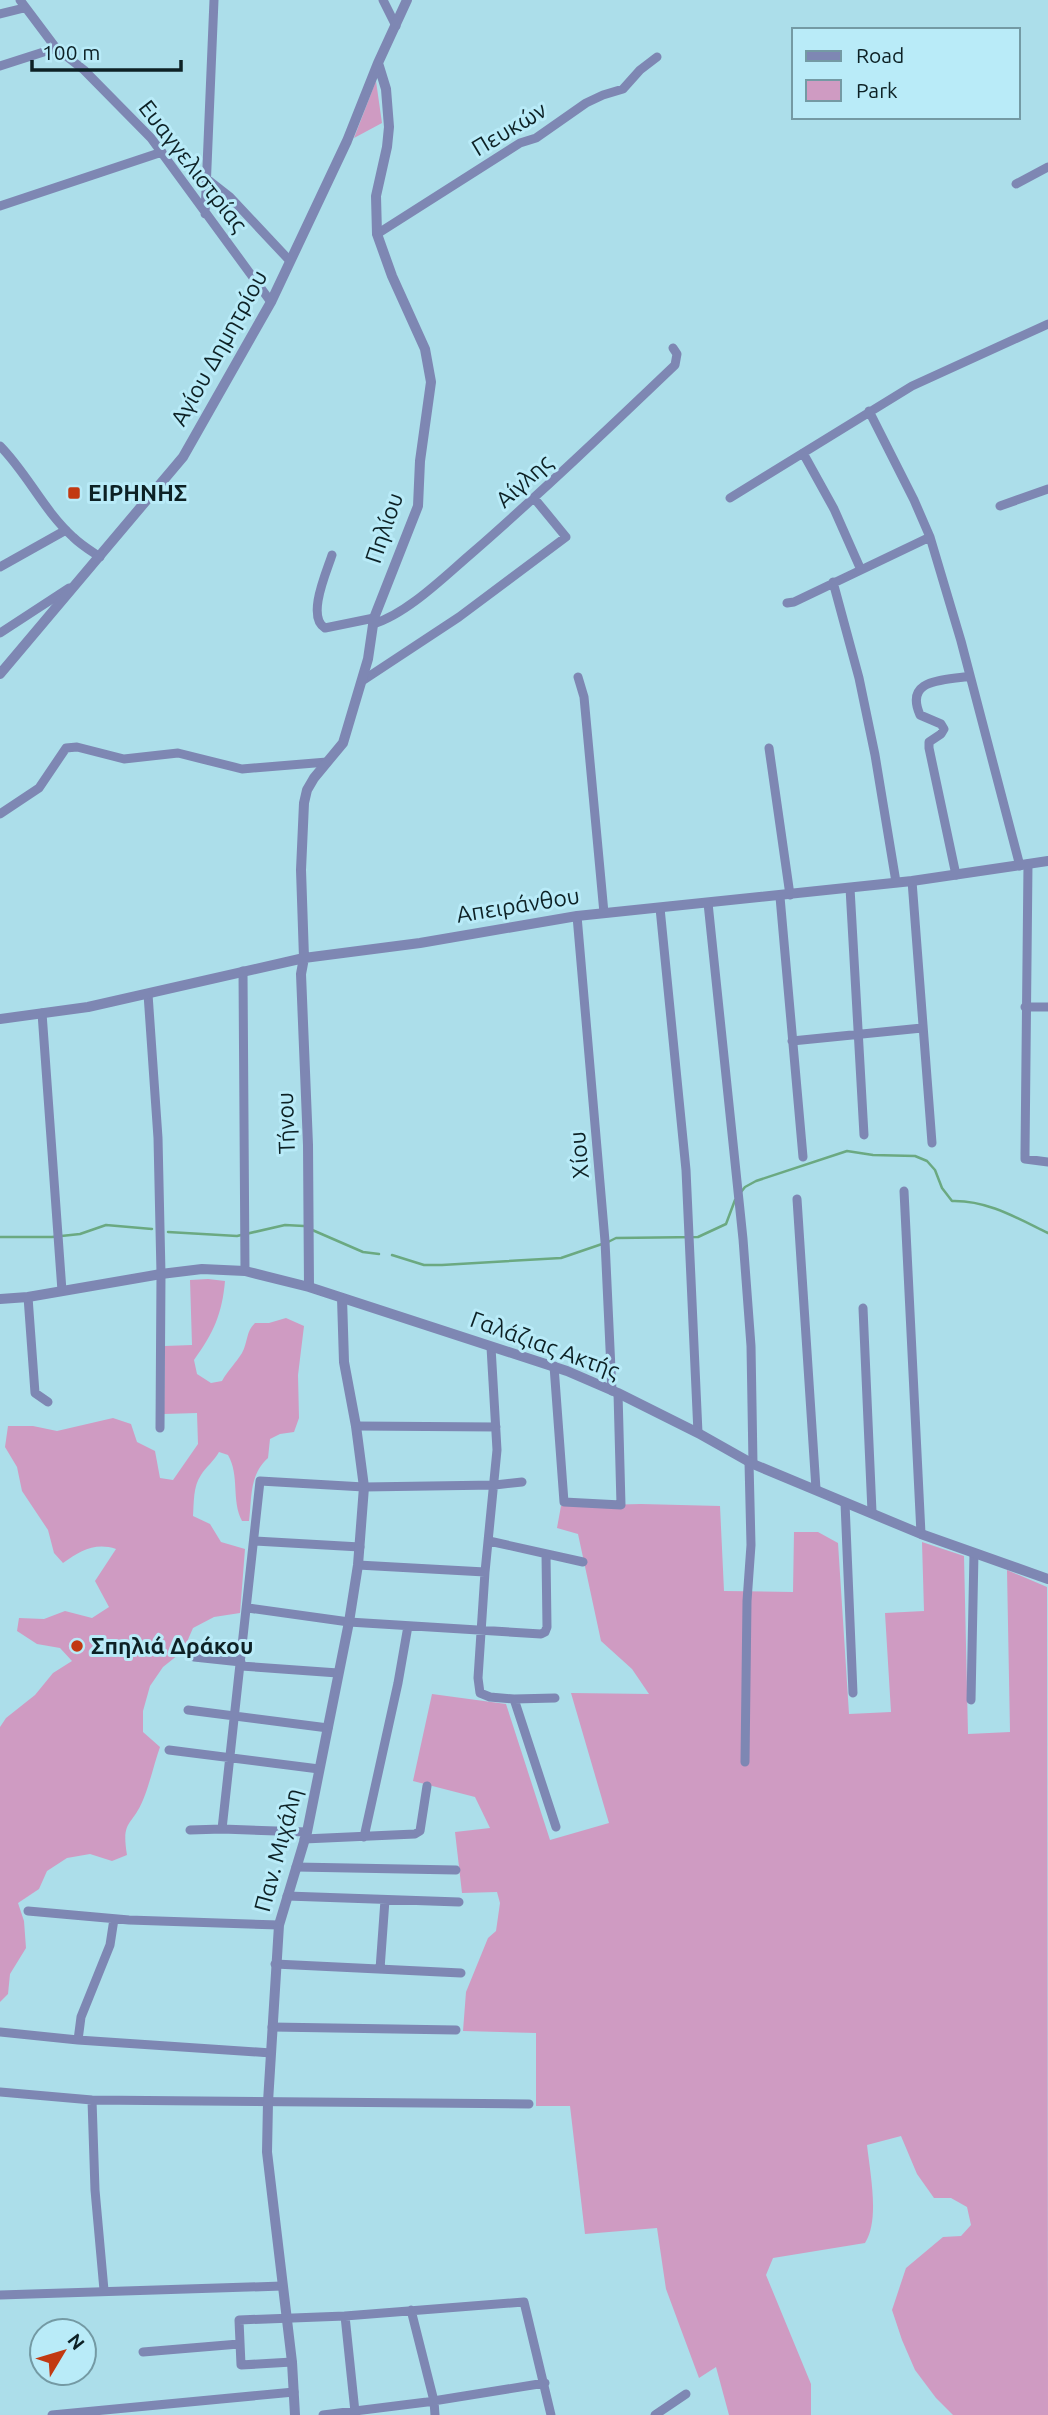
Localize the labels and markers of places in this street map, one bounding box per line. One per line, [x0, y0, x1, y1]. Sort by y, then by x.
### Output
place label: ΕΙΡΗΝΗΣ [88, 480, 187, 505]
marker: ΕΙΡΗΝΗΣ [66, 485, 82, 501]
place label: Σπηλιά Δράκου [91, 1633, 253, 1658]
marker: Σπηλιά Δράκου [69, 1638, 85, 1654]

